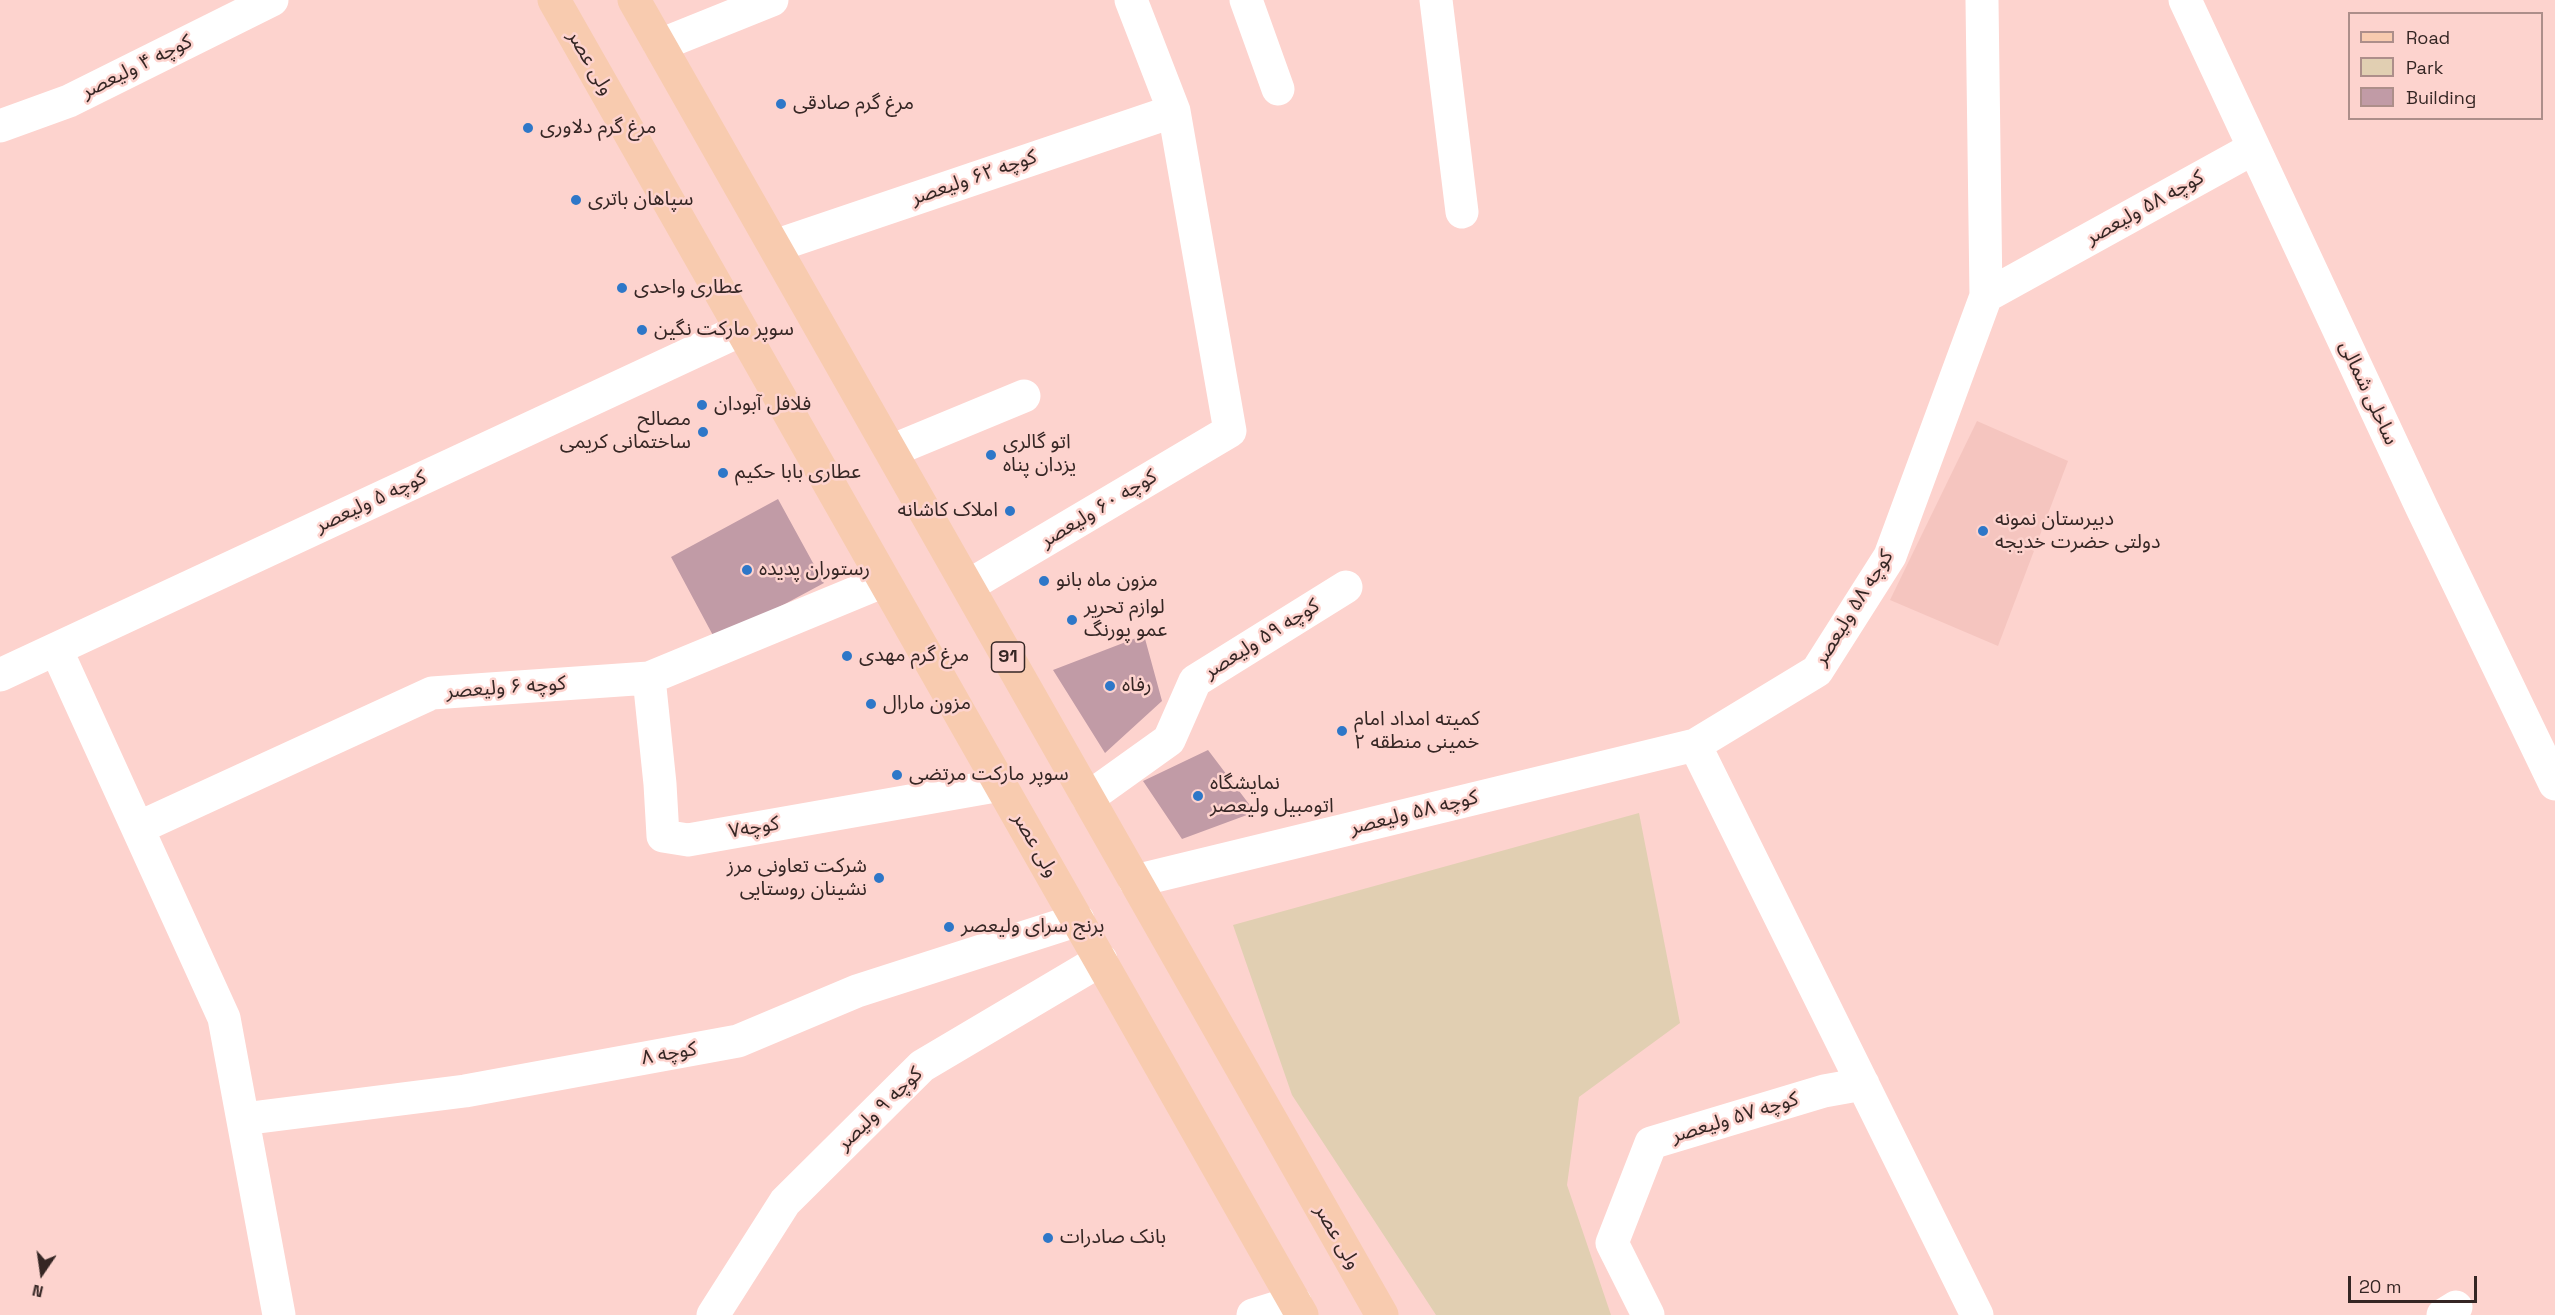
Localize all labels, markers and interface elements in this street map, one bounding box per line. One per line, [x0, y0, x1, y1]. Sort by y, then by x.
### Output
legend [2348, 12, 2543, 120]
street label: ولی عصر [562, 26, 618, 100]
text: Road [2406, 26, 2450, 49]
street label: کوچه ۴ ولیعصر [78, 30, 196, 104]
text: Park [2406, 56, 2443, 79]
text: Building [2406, 86, 2476, 109]
place label: مرغ گرم صادقی [793, 92, 914, 116]
marker: مرغ گرم صادقی [774, 97, 788, 111]
place label: مرغ گرم دلاوری [540, 116, 657, 140]
marker: مرغ گرم دلاوری [521, 121, 535, 135]
street label: کوچه ۶۲ ولیعصر [908, 145, 1040, 211]
street label: کوچه ۵۸ ولیعصر [2082, 166, 2208, 250]
place label: سپاهان باتری [588, 188, 693, 212]
marker: سپاهان باتری [569, 193, 583, 207]
place label: عطاری واحدی [634, 276, 743, 300]
marker: عطاری واحدی [615, 281, 629, 295]
place label: سوپر مارکت نگین [654, 318, 794, 342]
marker: سوپر مارکت نگین [635, 323, 649, 337]
street label: ساحلی شمالی [2333, 337, 2403, 449]
place label: فلافل آبودان [714, 393, 811, 417]
marker: فلافل آبودان [695, 398, 709, 412]
place label: مصالح ساختمانی کریمی [560, 408, 691, 455]
marker: مصالح ساختمانی کریمی [696, 425, 710, 439]
place label: اتو گالری یزدان پناه [1003, 431, 1076, 478]
marker: اتو گالری یزدان پناه [984, 448, 998, 462]
place label: عطاری بابا حکیم [735, 461, 861, 485]
street label: کوچه ۶۰ ولیعصر [1037, 465, 1161, 553]
street label: کوچه ۵ ولیعصر [312, 466, 430, 538]
marker: عطاری بابا حکیم [716, 466, 730, 480]
place label: املاک کاشانه [897, 499, 998, 523]
marker: املاک کاشانه [1003, 504, 1017, 518]
place label: دبیرستان نمونه دولتی حضرت خدیجه [1995, 508, 2161, 555]
marker: دبیرستان نمونه دولتی حضرت خدیجه [1976, 524, 1990, 538]
street label: کوچه ۵۸ ولیعصر [1809, 546, 1899, 670]
place label: رستوران پدیده [759, 558, 870, 582]
marker: رستوران پدیده [740, 563, 754, 577]
place label: مزون ماه بانو [1056, 569, 1158, 593]
marker: مزون ماه بانو [1037, 574, 1051, 588]
street label: کوچه ۵۹ ولیعصر [1200, 594, 1324, 684]
place label: لوازم تحریر عمو پورنگ [1084, 596, 1167, 643]
marker: لوازم تحریر عمو پورنگ [1065, 613, 1079, 627]
road number: 91 [992, 642, 1024, 672]
place label: مرغ گرم مهدی [859, 644, 969, 668]
marker: مرغ گرم مهدی [840, 649, 854, 663]
street label: کوچه ۶ ولیعصر [445, 672, 567, 704]
place label: رفاه [1122, 674, 1152, 698]
marker: رفاه [1103, 679, 1117, 693]
place label: مزون مارال [883, 692, 971, 716]
marker: مزون مارال [864, 697, 878, 711]
place label: کمیته امداد امام خمینی منطقه ۲ [1354, 708, 1480, 755]
marker: کمیته امداد امام خمینی منطقه ۲ [1335, 724, 1349, 738]
place label: سوپر مارکت مرتضی [909, 763, 1069, 787]
marker: سوپر مارکت مرتضی [890, 768, 904, 782]
place label: نمایشگاه اتومبیل ولیعصر [1210, 772, 1334, 819]
street label: کوچه ۵۸ ولیعصر [1347, 785, 1481, 841]
marker: نمایشگاه اتومبیل ولیعصر [1191, 789, 1205, 803]
street label: ولی عصر [1007, 808, 1063, 882]
street label: کوچه۷ [727, 812, 781, 844]
place label: شرکت تعاونی مرز نشینان روستایی [727, 855, 867, 902]
marker: شرکت تعاونی مرز نشینان روستایی [872, 871, 886, 885]
place label: برنج سرای ولیعصر [961, 915, 1104, 939]
marker: برنج سرای ولیعصر [942, 920, 956, 934]
street label: کوچه ۸ [639, 1037, 699, 1071]
street label: کوچه ۹ ولیصر [832, 1062, 928, 1156]
street label: کوچه ۵۷ ولیعصر [1669, 1087, 1801, 1149]
street label: ولی عصر [1309, 1200, 1365, 1274]
place label: بانک صادرات [1060, 1226, 1166, 1250]
marker: بانک صادرات [1041, 1231, 1055, 1245]
north arrow [12, 1243, 72, 1303]
scale bar [2351, 1264, 2480, 1302]
text: 20 m [2359, 1275, 2402, 1298]
text: N [30, 1280, 45, 1302]

